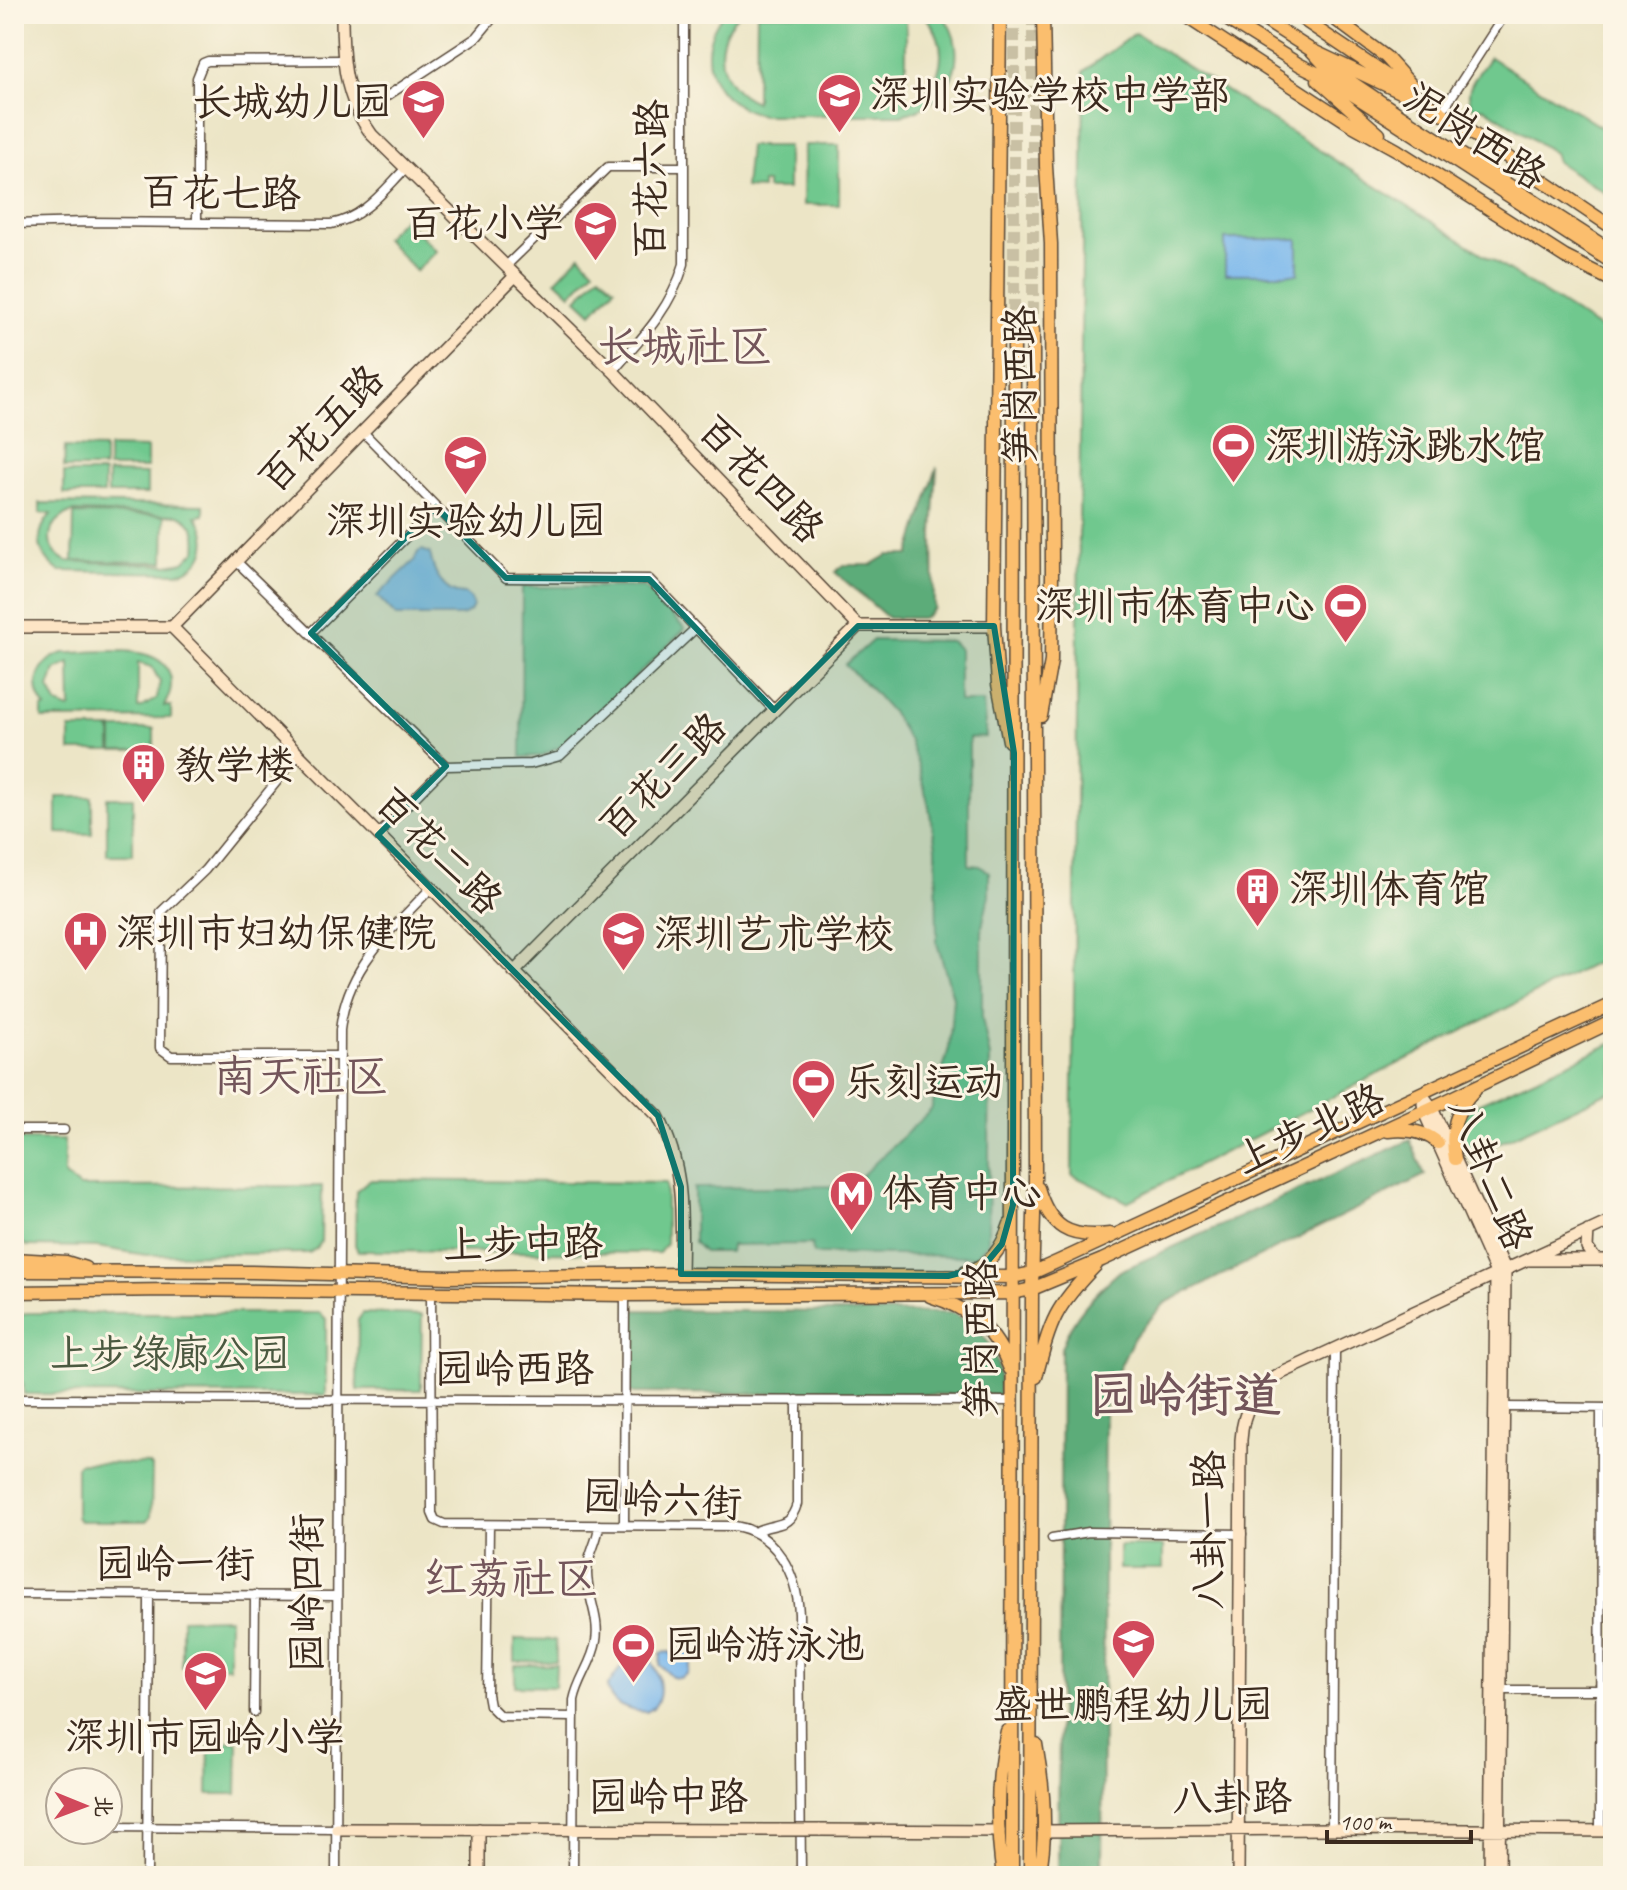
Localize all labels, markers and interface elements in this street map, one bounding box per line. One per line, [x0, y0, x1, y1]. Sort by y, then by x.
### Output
place label: 深圳实验学校中学部 [870, 70, 1230, 120]
school or university icon: 深圳实验学校中学部 [815, 71, 863, 134]
street label: 泥岗西路 [1394, 71, 1556, 201]
place label: 长城幼儿园 [192, 77, 392, 127]
school or university icon: 长城幼儿园 [399, 78, 447, 141]
street label: 百花六路 [625, 99, 677, 259]
street label: 百花七路 [141, 167, 301, 219]
place label: 百花小学 [404, 198, 564, 248]
school or university icon: 百花小学 [571, 199, 619, 262]
street label: 笋岗西路 [995, 305, 1045, 465]
district label: 长城社区 [597, 319, 773, 374]
street label: 百花五路 [247, 354, 395, 504]
street label: 百花四路 [687, 404, 835, 554]
place label: 深圳游泳跳水馆 [1265, 421, 1545, 471]
sports icon: 深圳游泳跳水馆 [1210, 422, 1258, 485]
school or university icon: 深圳实验幼儿园 [442, 433, 490, 496]
place label: 深圳实验幼儿园 [326, 496, 606, 546]
place label: 深圳市体育中心 [1035, 581, 1315, 631]
sports icon: 深圳市体育中心 [1322, 582, 1370, 645]
street label: 百花三路 [589, 702, 737, 850]
place label: 教学楼 [175, 740, 295, 790]
building icon: 教学楼 [120, 741, 168, 804]
street label: 百花二路 [365, 777, 513, 925]
place label: 深圳体育馆 [1289, 864, 1489, 914]
building icon: 深圳体育馆 [1234, 865, 1282, 928]
place label: 深圳市妇幼保健院 [116, 908, 436, 958]
hospital icon: 深圳市妇幼保健院 [61, 909, 109, 972]
place label: 深圳艺术学校 [654, 909, 894, 959]
school or university icon: 深圳艺术学校 [599, 910, 647, 973]
district label: 南天社区 [213, 1049, 389, 1104]
place label: 乐刻运动 [844, 1057, 1004, 1107]
sports icon: 乐刻运动 [789, 1058, 837, 1121]
street label: 上步北路 [1227, 1073, 1393, 1185]
street label: 八卦二路 [1437, 1090, 1543, 1258]
place label: 体育中心 [882, 1168, 1042, 1218]
metro station icon: 体育中心 [827, 1169, 875, 1232]
street label: 上步中路 [443, 1218, 603, 1270]
street label: 笋岗西路 [956, 1259, 1006, 1419]
park label: 上步绿廊公园 [50, 1329, 290, 1379]
street label: 园岭西路 [434, 1344, 594, 1394]
district label: 园岭街道 [1089, 1365, 1281, 1425]
street label: 八卦一路 [1184, 1450, 1234, 1610]
street label: 园岭六街 [581, 1471, 743, 1529]
street label: 园岭四街 [282, 1513, 332, 1673]
street label: 园岭一街 [95, 1539, 255, 1589]
district label: 红荔社区 [423, 1551, 599, 1606]
school or university icon: 盛世鹏程幼儿园 [1109, 1617, 1157, 1680]
place label: 园岭游泳池 [665, 1620, 865, 1670]
sports icon: 园岭游泳池 [610, 1621, 658, 1684]
school or university icon: 深圳市园岭小学 [181, 1649, 229, 1712]
place label: 盛世鹏程幼儿园 [993, 1680, 1273, 1730]
place label: 深圳市园岭小学 [65, 1712, 345, 1762]
north arrow [44, 1766, 124, 1846]
street label: 园岭中路 [588, 1772, 748, 1822]
street label: 八卦路 [1172, 1772, 1292, 1824]
scale bar [1327, 1794, 1471, 1844]
text: 北 [89, 1795, 117, 1818]
text: 100 m [1339, 1807, 1393, 1837]

